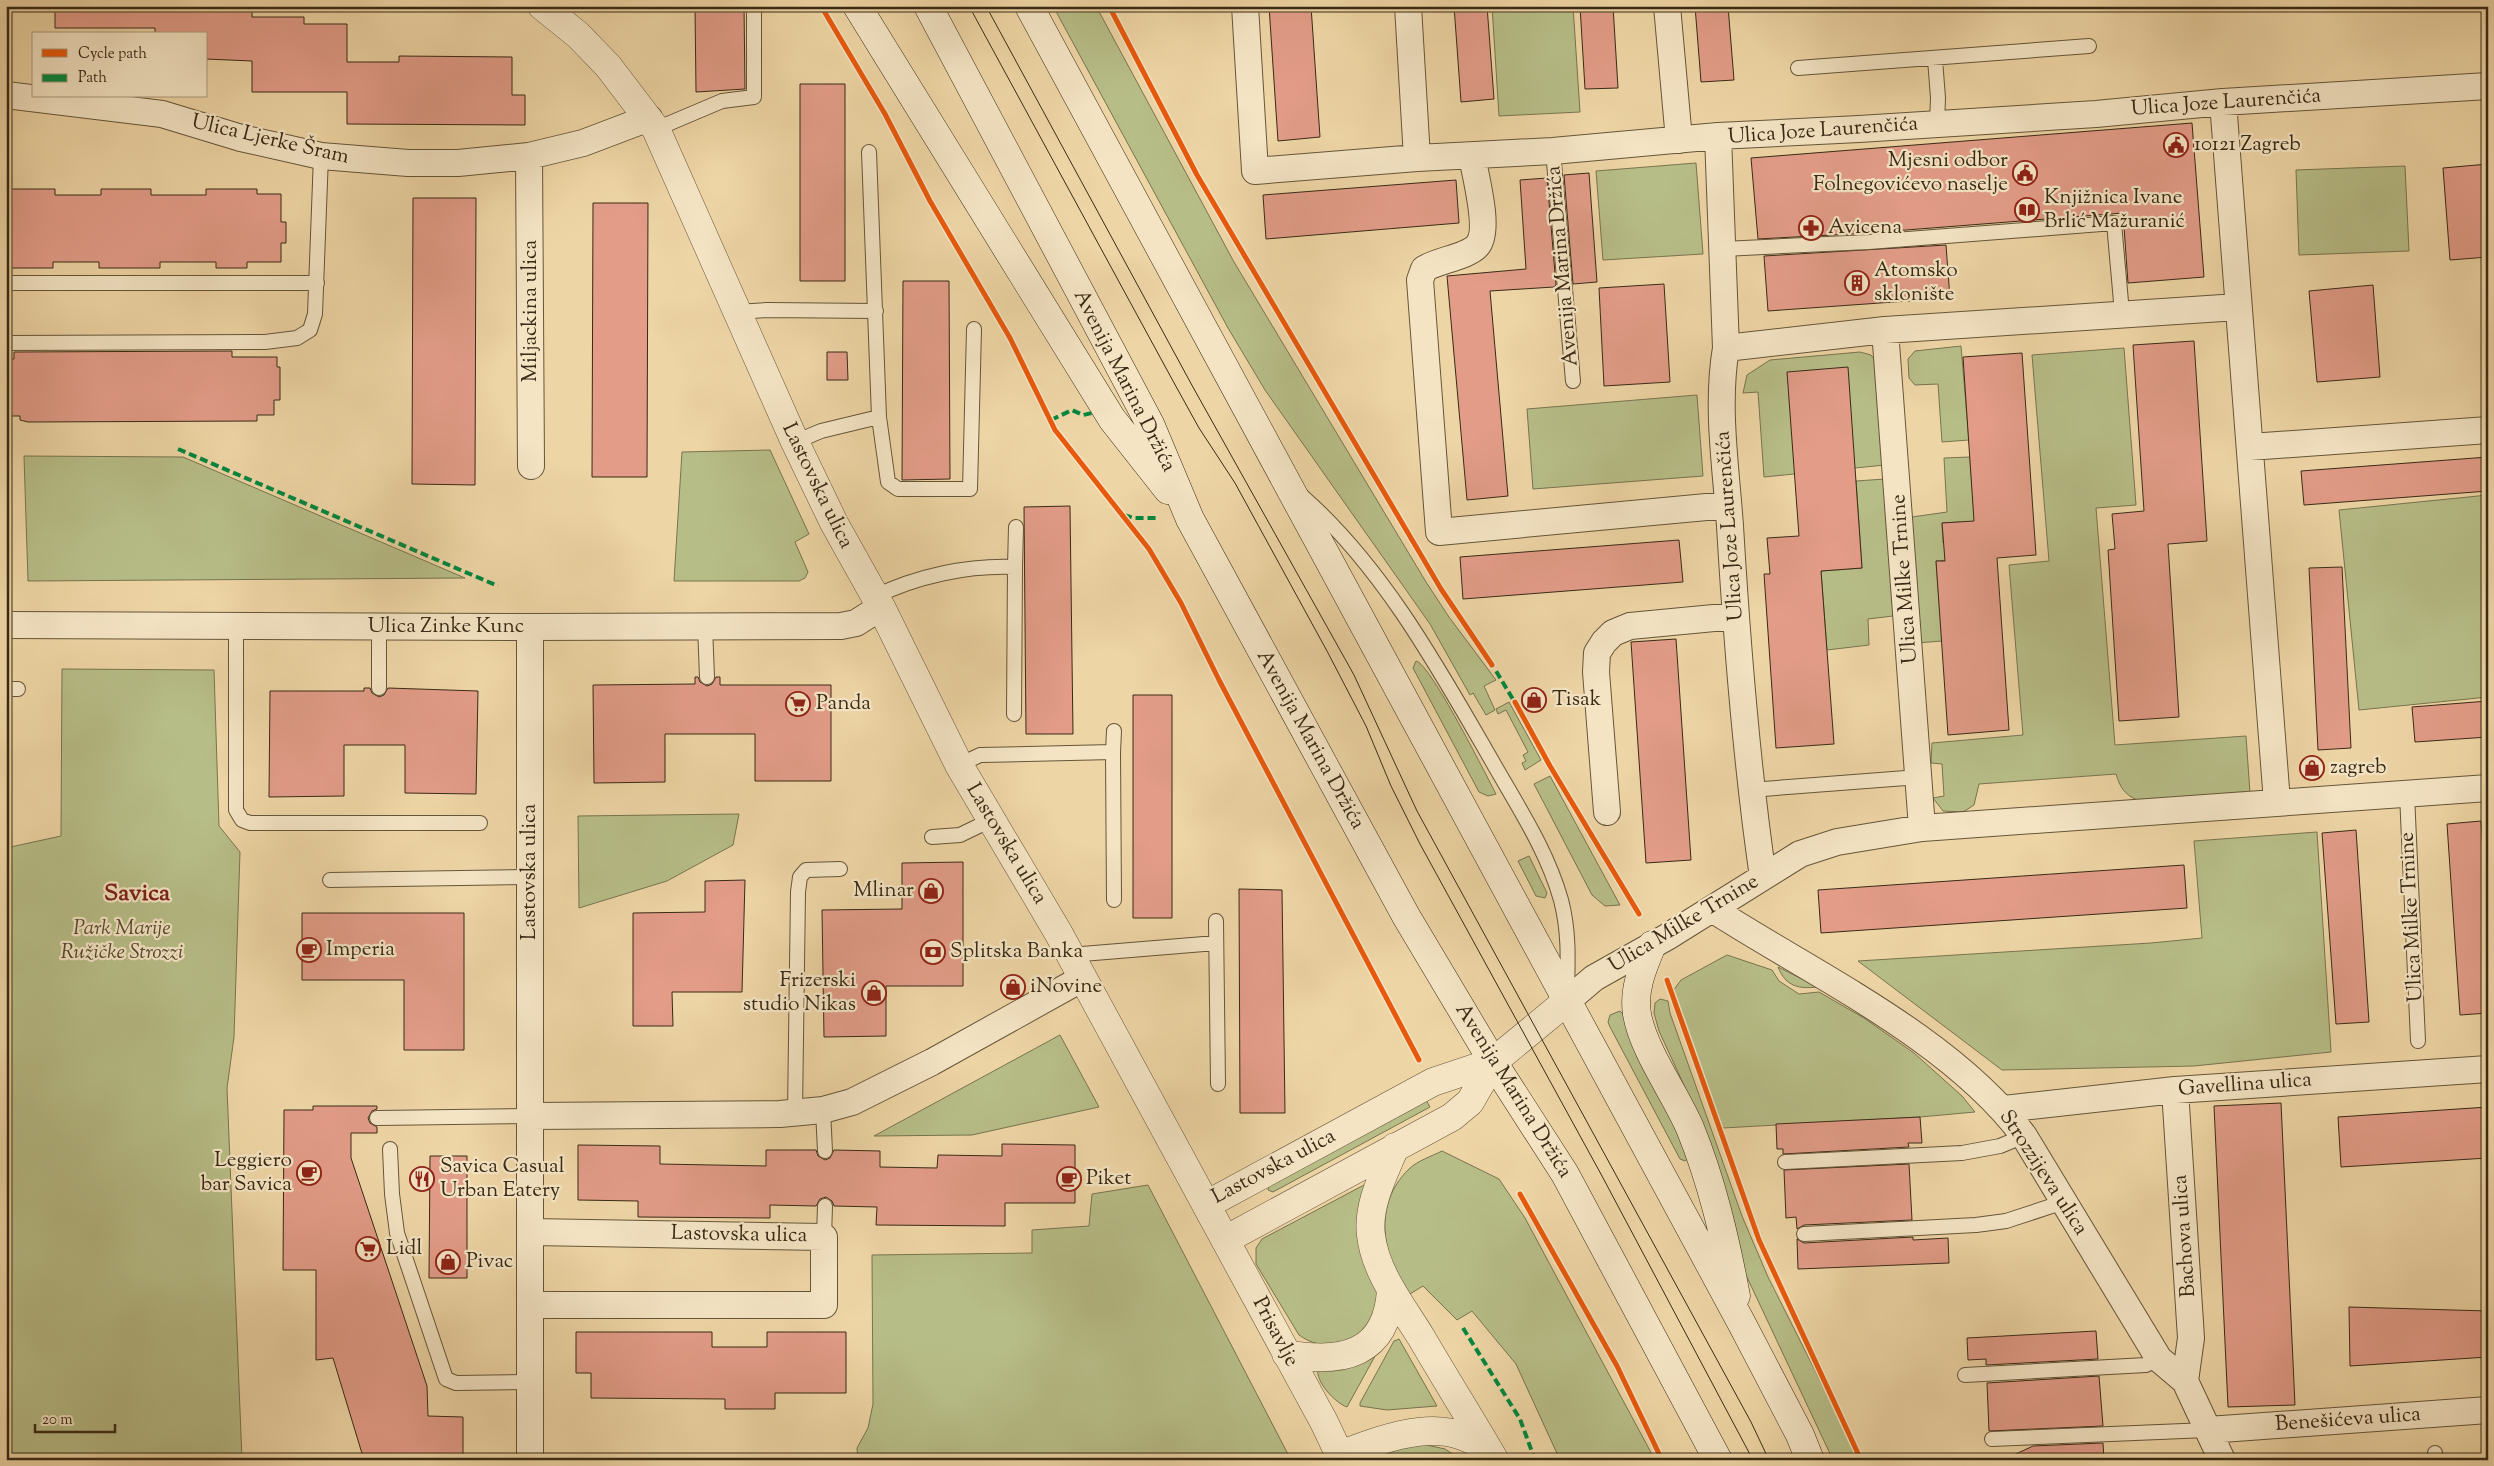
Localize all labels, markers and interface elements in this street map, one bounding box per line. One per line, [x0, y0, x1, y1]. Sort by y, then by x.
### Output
legend [32, 32, 208, 98]
text: Cycle path [78, 44, 147, 65]
text: Path [78, 68, 107, 89]
street label: Ulica Joze Laurenčića [2130, 81, 2323, 125]
street label: Ulica Ljerke Šram [188, 107, 352, 173]
street label: Ulica Joze Laurenčića [1727, 109, 1920, 153]
place label: 10121 Zagreb [2194, 130, 2301, 160]
public building icon: 10121 Zagreb [2163, 132, 2189, 158]
place label: Mjesni odbor Folnegovićevo naselje [1813, 146, 2008, 200]
public building icon: Mjesni odbor Folnegovićevo naselje [2012, 160, 2038, 186]
street label: Avenija Marina Držića [1539, 164, 1587, 367]
place label: Knjižnica Ivane Brlić Mažuranić [2044, 183, 2185, 237]
library icon: Knjižnica Ivane Brlić Mažuranić [2014, 197, 2040, 223]
place label: Avicena [1828, 213, 1902, 243]
pharmacy icon: Avicena [1798, 215, 1824, 241]
street label: Miljackina ulica [516, 239, 546, 382]
place label: Atomsko sklonište [1874, 256, 1958, 310]
building icon: Atomsko sklonište [1844, 270, 1870, 296]
street label: Avenija Marina Držića [1065, 285, 1183, 478]
street label: Lastovska ulica [774, 418, 861, 554]
street label: Ulica Joze Laurenčića [1708, 429, 1752, 622]
street label: Ulica Milke Trnine [1884, 493, 1926, 665]
street label: Ulica Zinke Kunc [368, 612, 524, 642]
street label: Avenija Marina Držića [1248, 645, 1372, 835]
place label: Tisak [1552, 685, 1602, 715]
shop icon: Tisak [1521, 687, 1547, 713]
place label: Panda [816, 689, 871, 719]
supermarket icon: Panda [785, 691, 811, 717]
place label: zagreb [2330, 753, 2387, 783]
shop icon: zagreb [2299, 755, 2325, 781]
street label: Lastovska ulica [958, 778, 1054, 910]
street label: Lastovska ulica [515, 803, 545, 940]
street label: Ulica Milke Trnine [2393, 831, 2431, 1003]
street label: Ulica Milke Trnine [1603, 867, 1765, 981]
place label: Mlinar [853, 876, 914, 906]
district label: Savica [104, 877, 171, 911]
shop icon: Mlinar [918, 878, 944, 904]
park label: Park Marije Ružičke Strozzi [61, 914, 183, 968]
place label: Imperia [326, 935, 395, 965]
cafe icon: Imperia [296, 937, 322, 963]
place label: Splitska Banka [950, 937, 1084, 967]
bank icon: Splitska Banka [920, 939, 946, 965]
place label: Frizerski studio Nikas [743, 966, 856, 1020]
place label: iNovine [1030, 972, 1102, 1002]
shop icon: iNovine [1000, 974, 1026, 1000]
shop icon: Frizerski studio Nikas [861, 980, 887, 1006]
street label: Avenija Marina Držića [1447, 998, 1579, 1184]
street label: Gavellina ulica [2177, 1065, 2313, 1105]
street label: Strozzijeva ulica [1991, 1104, 2095, 1242]
street label: Lastovska ulica [1207, 1122, 1342, 1212]
place label: Leggiero bar Savica [201, 1146, 292, 1200]
place label: Savica Casual Urban Eatery [440, 1152, 565, 1206]
cafe icon: Leggiero bar Savica [296, 1160, 322, 1186]
place label: Piket [1086, 1164, 1131, 1194]
restaurant icon: Savica Casual Urban Eatery [409, 1166, 435, 1192]
cafe icon: Piket [1056, 1166, 1082, 1192]
street label: Bachova ulica [2166, 1173, 2204, 1298]
street label: Lastovska ulica [671, 1219, 808, 1251]
place label: Lidl [386, 1234, 422, 1264]
supermarket icon: Lidl [355, 1236, 381, 1262]
place label: Pivac [466, 1247, 513, 1277]
shop icon: Pivac [435, 1249, 461, 1275]
street label: Prisavlje [1244, 1292, 1306, 1372]
street label: Benešićeva ulica [2274, 1400, 2422, 1440]
scale bar [35, 1401, 115, 1433]
text: 20 m [42, 1410, 73, 1431]

